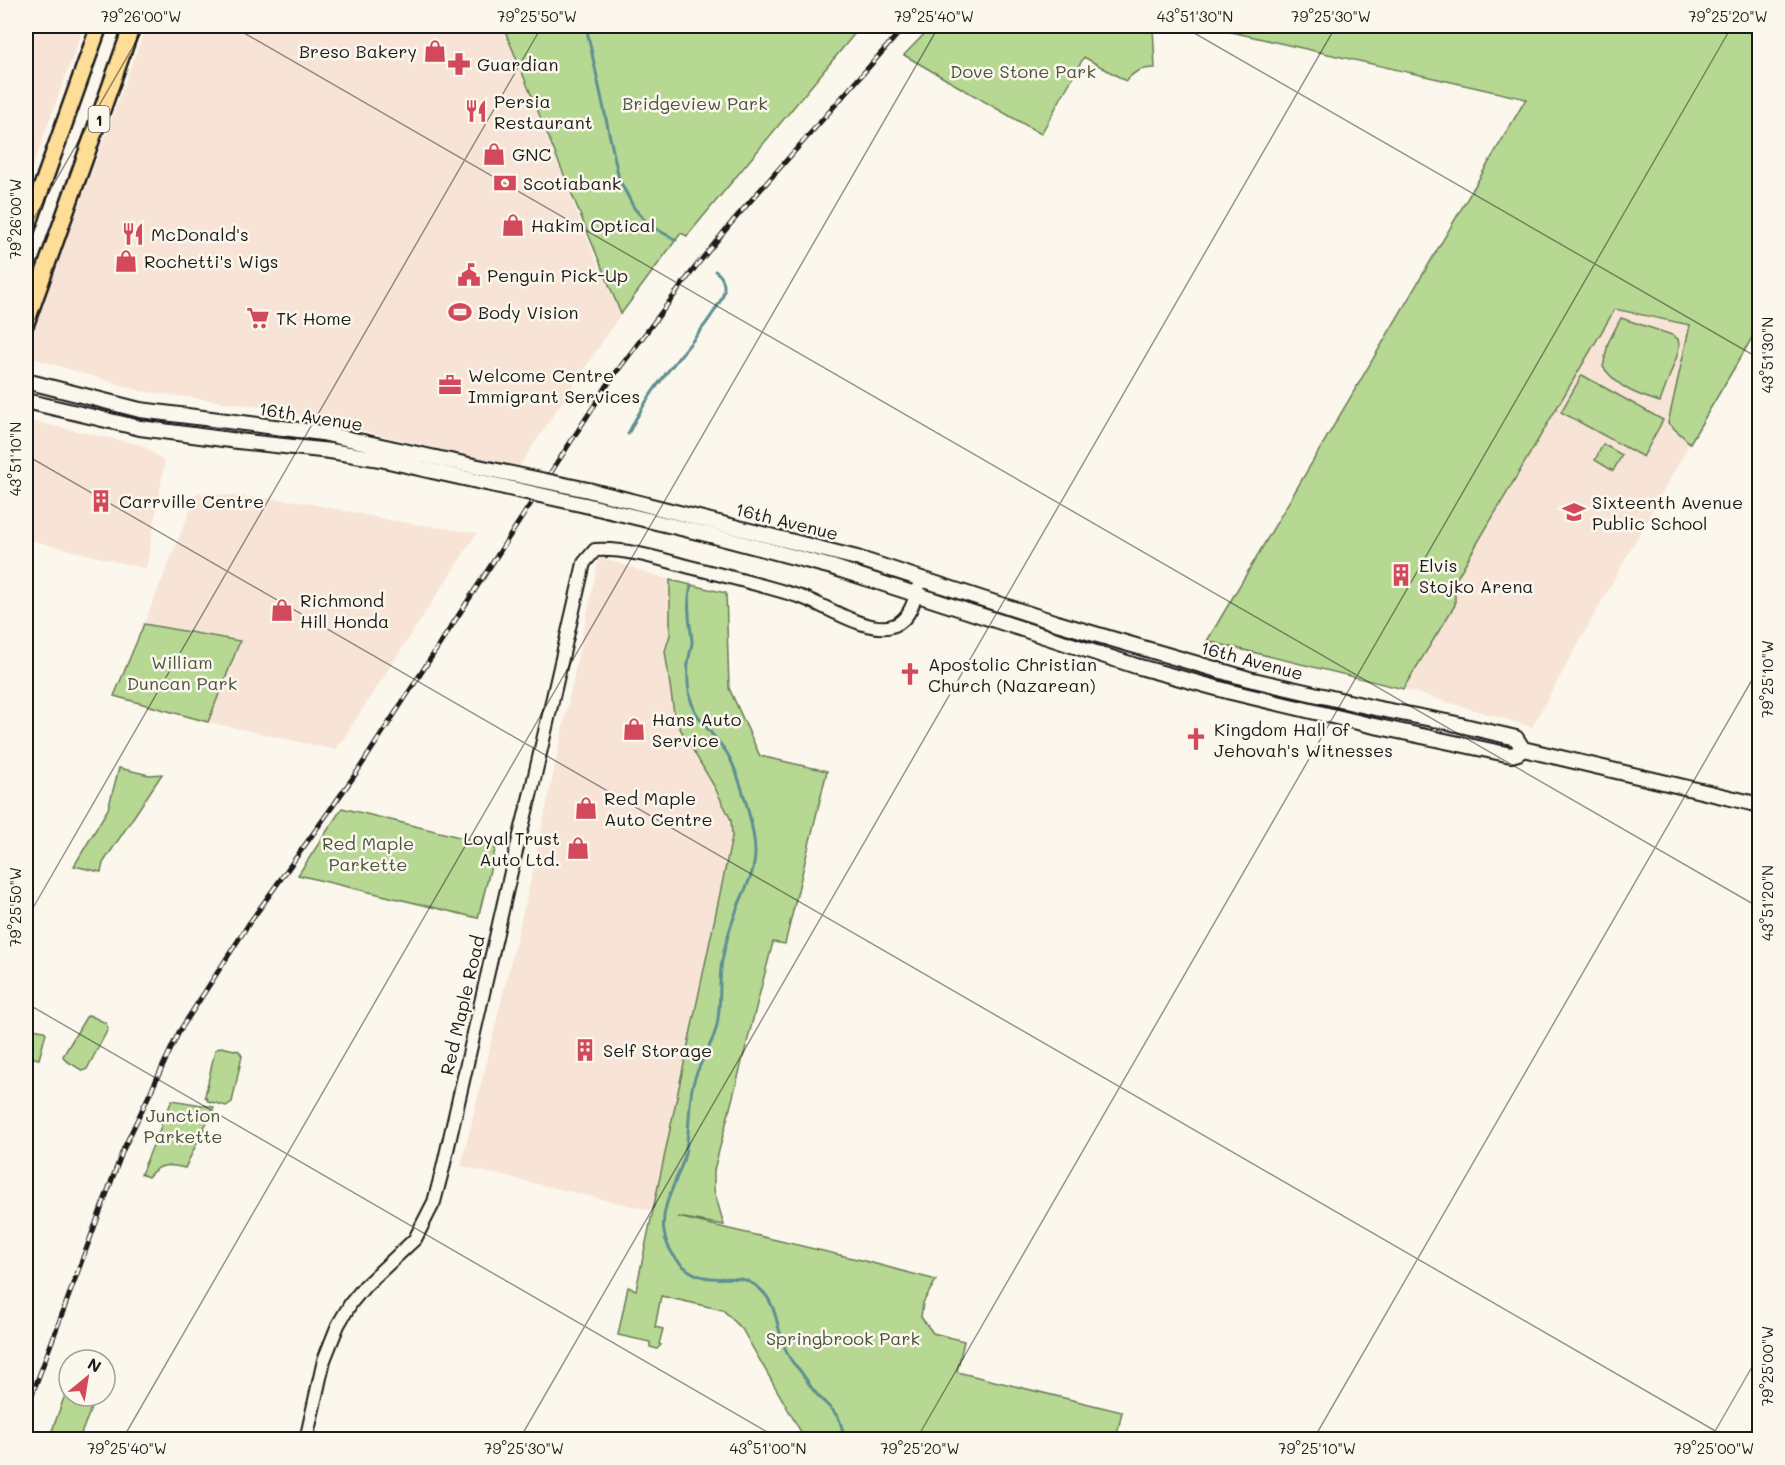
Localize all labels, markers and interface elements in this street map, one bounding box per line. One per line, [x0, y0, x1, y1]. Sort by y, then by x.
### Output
text: 79°26'00"W [101, 6, 181, 26]
text: 79°25'50"W [497, 6, 577, 26]
text: 79°25'40"W [894, 6, 974, 26]
text: 43°51'30"N [1157, 6, 1233, 26]
text: 79°25'30"W [1291, 6, 1371, 26]
text: 79°25'20"W [1688, 6, 1768, 26]
shop icon: Breso Bakery [422, 38, 448, 64]
place label: Breso Bakery [299, 39, 417, 63]
pharmacy icon: Guardian [446, 51, 472, 77]
place label: Guardian [477, 52, 559, 76]
park label: Dove Stone Park [950, 59, 1096, 83]
place label: Persia Restaurant [494, 89, 593, 134]
park label: Bridgeview Park [622, 91, 768, 115]
restaurant icon: Persia Restaurant [463, 98, 489, 124]
road number: 1 [88, 106, 110, 132]
shop icon: GNC [481, 141, 507, 167]
place label: GNC [512, 142, 552, 166]
bank icon: Scotiabank [492, 170, 518, 196]
place label: Scotiabank [523, 171, 621, 195]
text: 79°26'00"W [5, 179, 25, 259]
shop icon: Hakim Optical [500, 212, 526, 238]
place label: Hakim Optical [531, 213, 655, 237]
restaurant icon: McDonald's [120, 221, 146, 247]
place label: McDonald's [151, 222, 249, 246]
shop icon: Rochetti's Wigs [113, 248, 139, 274]
place label: Rochetti's Wigs [144, 249, 278, 273]
public building icon: Penguin Pick-Up [456, 262, 482, 288]
place label: Penguin Pick-Up [487, 263, 628, 287]
sports icon: Body Vision [447, 299, 473, 325]
place label: Body Vision [478, 300, 578, 324]
supermarket icon: TK Home [245, 305, 271, 331]
place label: TK Home [276, 306, 352, 330]
text: 43°51'30"N [1757, 317, 1777, 393]
place label: Welcome Centre Immigrant Services [468, 363, 640, 408]
office icon: Welcome Centre Immigrant Services [437, 372, 463, 398]
street label: 16th Avenue [257, 396, 365, 436]
text: 43°51'10"N [5, 422, 25, 496]
building icon: Carrville Centre [88, 488, 114, 514]
place label: Carrville Centre [119, 489, 264, 513]
place label: Sixteenth Avenue Public School [1592, 490, 1743, 535]
street label: 16th Avenue [733, 497, 841, 545]
school or university icon: Sixteenth Avenue Public School [1561, 499, 1587, 525]
place label: Elvis Stojko Arena [1419, 553, 1534, 598]
building icon: Elvis Stojko Arena [1388, 562, 1414, 588]
place label: Richmond Hill Honda [300, 588, 389, 633]
shop icon: Richmond Hill Honda [269, 597, 295, 623]
street label: 16th Avenue [1198, 635, 1306, 685]
text: 79°25'10"W [1757, 640, 1777, 718]
park label: William Duncan Park [127, 650, 237, 695]
place label: Apostolic Christian Church (Nazarean) [928, 652, 1097, 697]
church icon: Apostolic Christian Church (Nazarean) [897, 661, 923, 687]
place label: Hans Auto Service [652, 707, 742, 752]
shop icon: Hans Auto Service [621, 716, 647, 742]
place label: Kingdom Hall of Jehovah's Witnesses [1214, 717, 1393, 762]
church icon: Kingdom Hall of Jehovah's Witnesses [1183, 726, 1209, 752]
place label: Red Maple Auto Centre [604, 786, 713, 831]
shop icon: Red Maple Auto Centre [573, 795, 599, 821]
place label: Loyal Trust Auto Ltd. [463, 826, 560, 871]
park label: Red Maple Parkette [322, 831, 414, 876]
shop icon: Loyal Trust Auto Ltd. [565, 835, 591, 861]
text: 43°51'20"N [1757, 865, 1777, 941]
text: 79°25'50"W [5, 867, 25, 947]
street label: Red Maple Road [434, 933, 490, 1077]
building icon: Self Storage [572, 1037, 598, 1063]
place label: Self Storage [603, 1038, 712, 1062]
park label: Junction Parkette [144, 1103, 222, 1148]
park label: Springbrook Park [766, 1326, 920, 1350]
text: 79°25'00"W [1757, 1326, 1777, 1406]
north arrow [57, 1348, 117, 1408]
text: N [84, 1352, 105, 1377]
text: 79°25'40"W [87, 1438, 167, 1458]
text: 79°25'30"W [484, 1438, 564, 1458]
text: 43°51'00"N [729, 1438, 807, 1458]
text: 79°25'20"W [880, 1438, 960, 1458]
text: 79°25'10"W [1278, 1438, 1356, 1458]
text: 79°25'00"W [1674, 1438, 1754, 1458]

